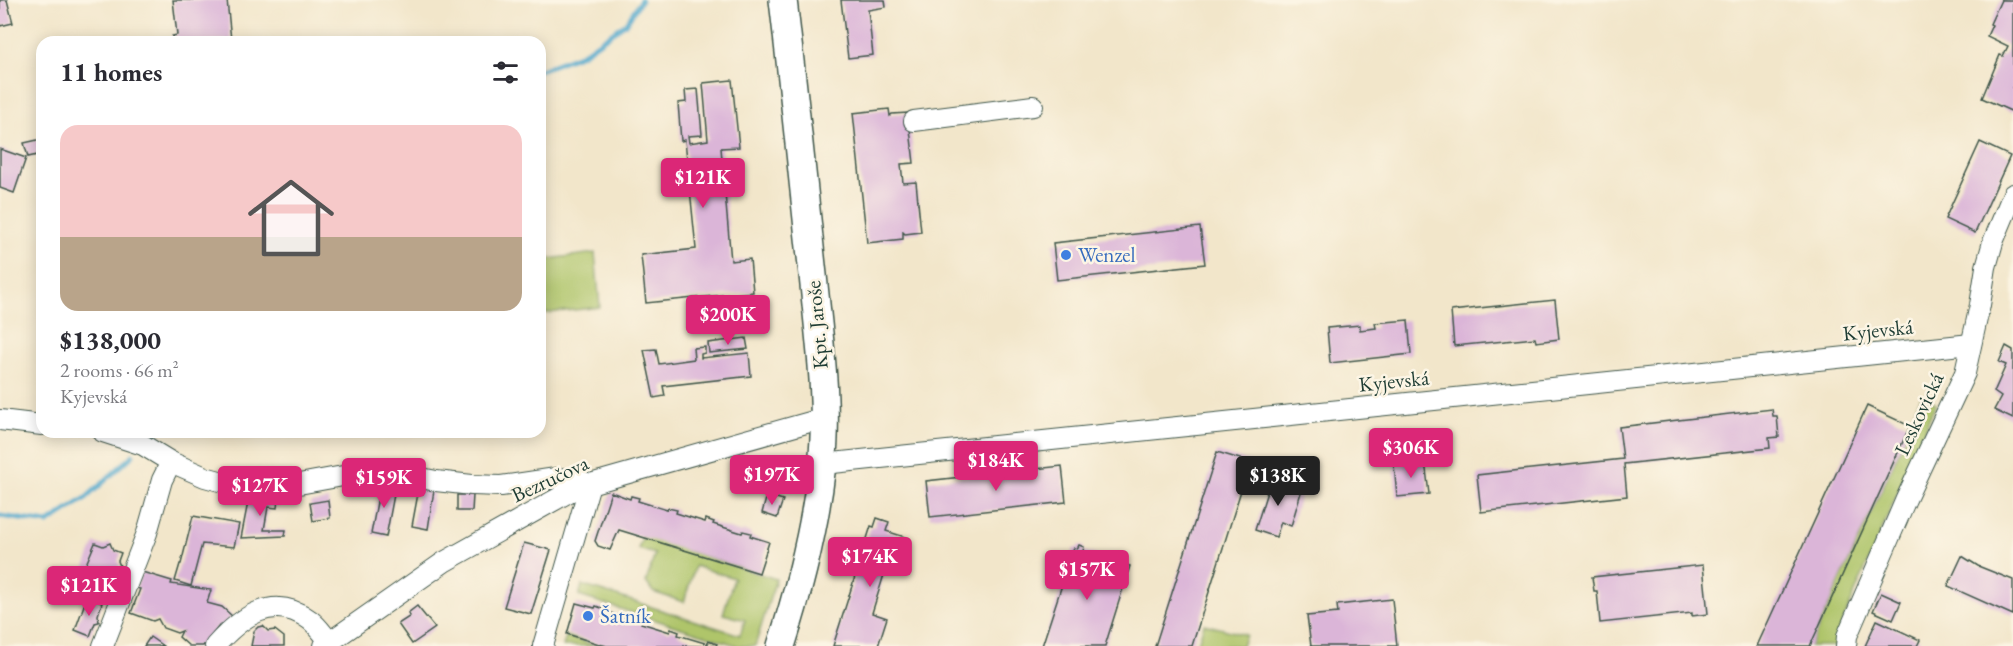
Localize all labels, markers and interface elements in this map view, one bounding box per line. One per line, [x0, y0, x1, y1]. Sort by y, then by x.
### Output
text: 11 homes [60, 55, 162, 89]
icon: filters [489, 56, 522, 89]
pin: $121K [661, 158, 745, 209]
icon: home [237, 164, 345, 272]
text: $121K [675, 164, 731, 190]
place label: Wenzel [1078, 241, 1136, 268]
marker: Wenzel [1059, 248, 1073, 262]
street label: Kpt. Jaroše [799, 280, 834, 370]
pin: $200K [686, 295, 770, 346]
text: $200K [700, 301, 756, 327]
street label: Kyjevská [1841, 312, 1915, 347]
text: $138,000 [60, 323, 161, 357]
text: 2 rooms · 66 m² [60, 357, 179, 383]
street label: Kyjevská [1357, 363, 1431, 398]
street label: Leskovická [1888, 368, 1950, 460]
text: Kyjevská [60, 383, 127, 409]
pin: $306K [1369, 428, 1453, 479]
text: $306K [1383, 434, 1439, 460]
pin: $184K [954, 441, 1038, 492]
text: $184K [968, 447, 1024, 473]
street label: Bezručova [507, 449, 593, 508]
pin: $197K [730, 455, 814, 506]
pin: $138K [1236, 456, 1320, 507]
pin: $159K [342, 458, 426, 509]
text: $197K [744, 461, 800, 487]
text: $138K [1250, 462, 1306, 488]
text: $159K [356, 464, 412, 490]
pin: $127K [218, 466, 302, 517]
text: $127K [232, 472, 288, 498]
pin: $174K [828, 537, 912, 588]
text: $174K [842, 543, 898, 569]
pin: $157K [1045, 550, 1129, 601]
text: $157K [1059, 556, 1115, 582]
pin: $121K [47, 566, 131, 617]
text: $121K [61, 572, 117, 598]
place label: Šatník [600, 602, 652, 629]
marker: Šatník [581, 609, 595, 623]

